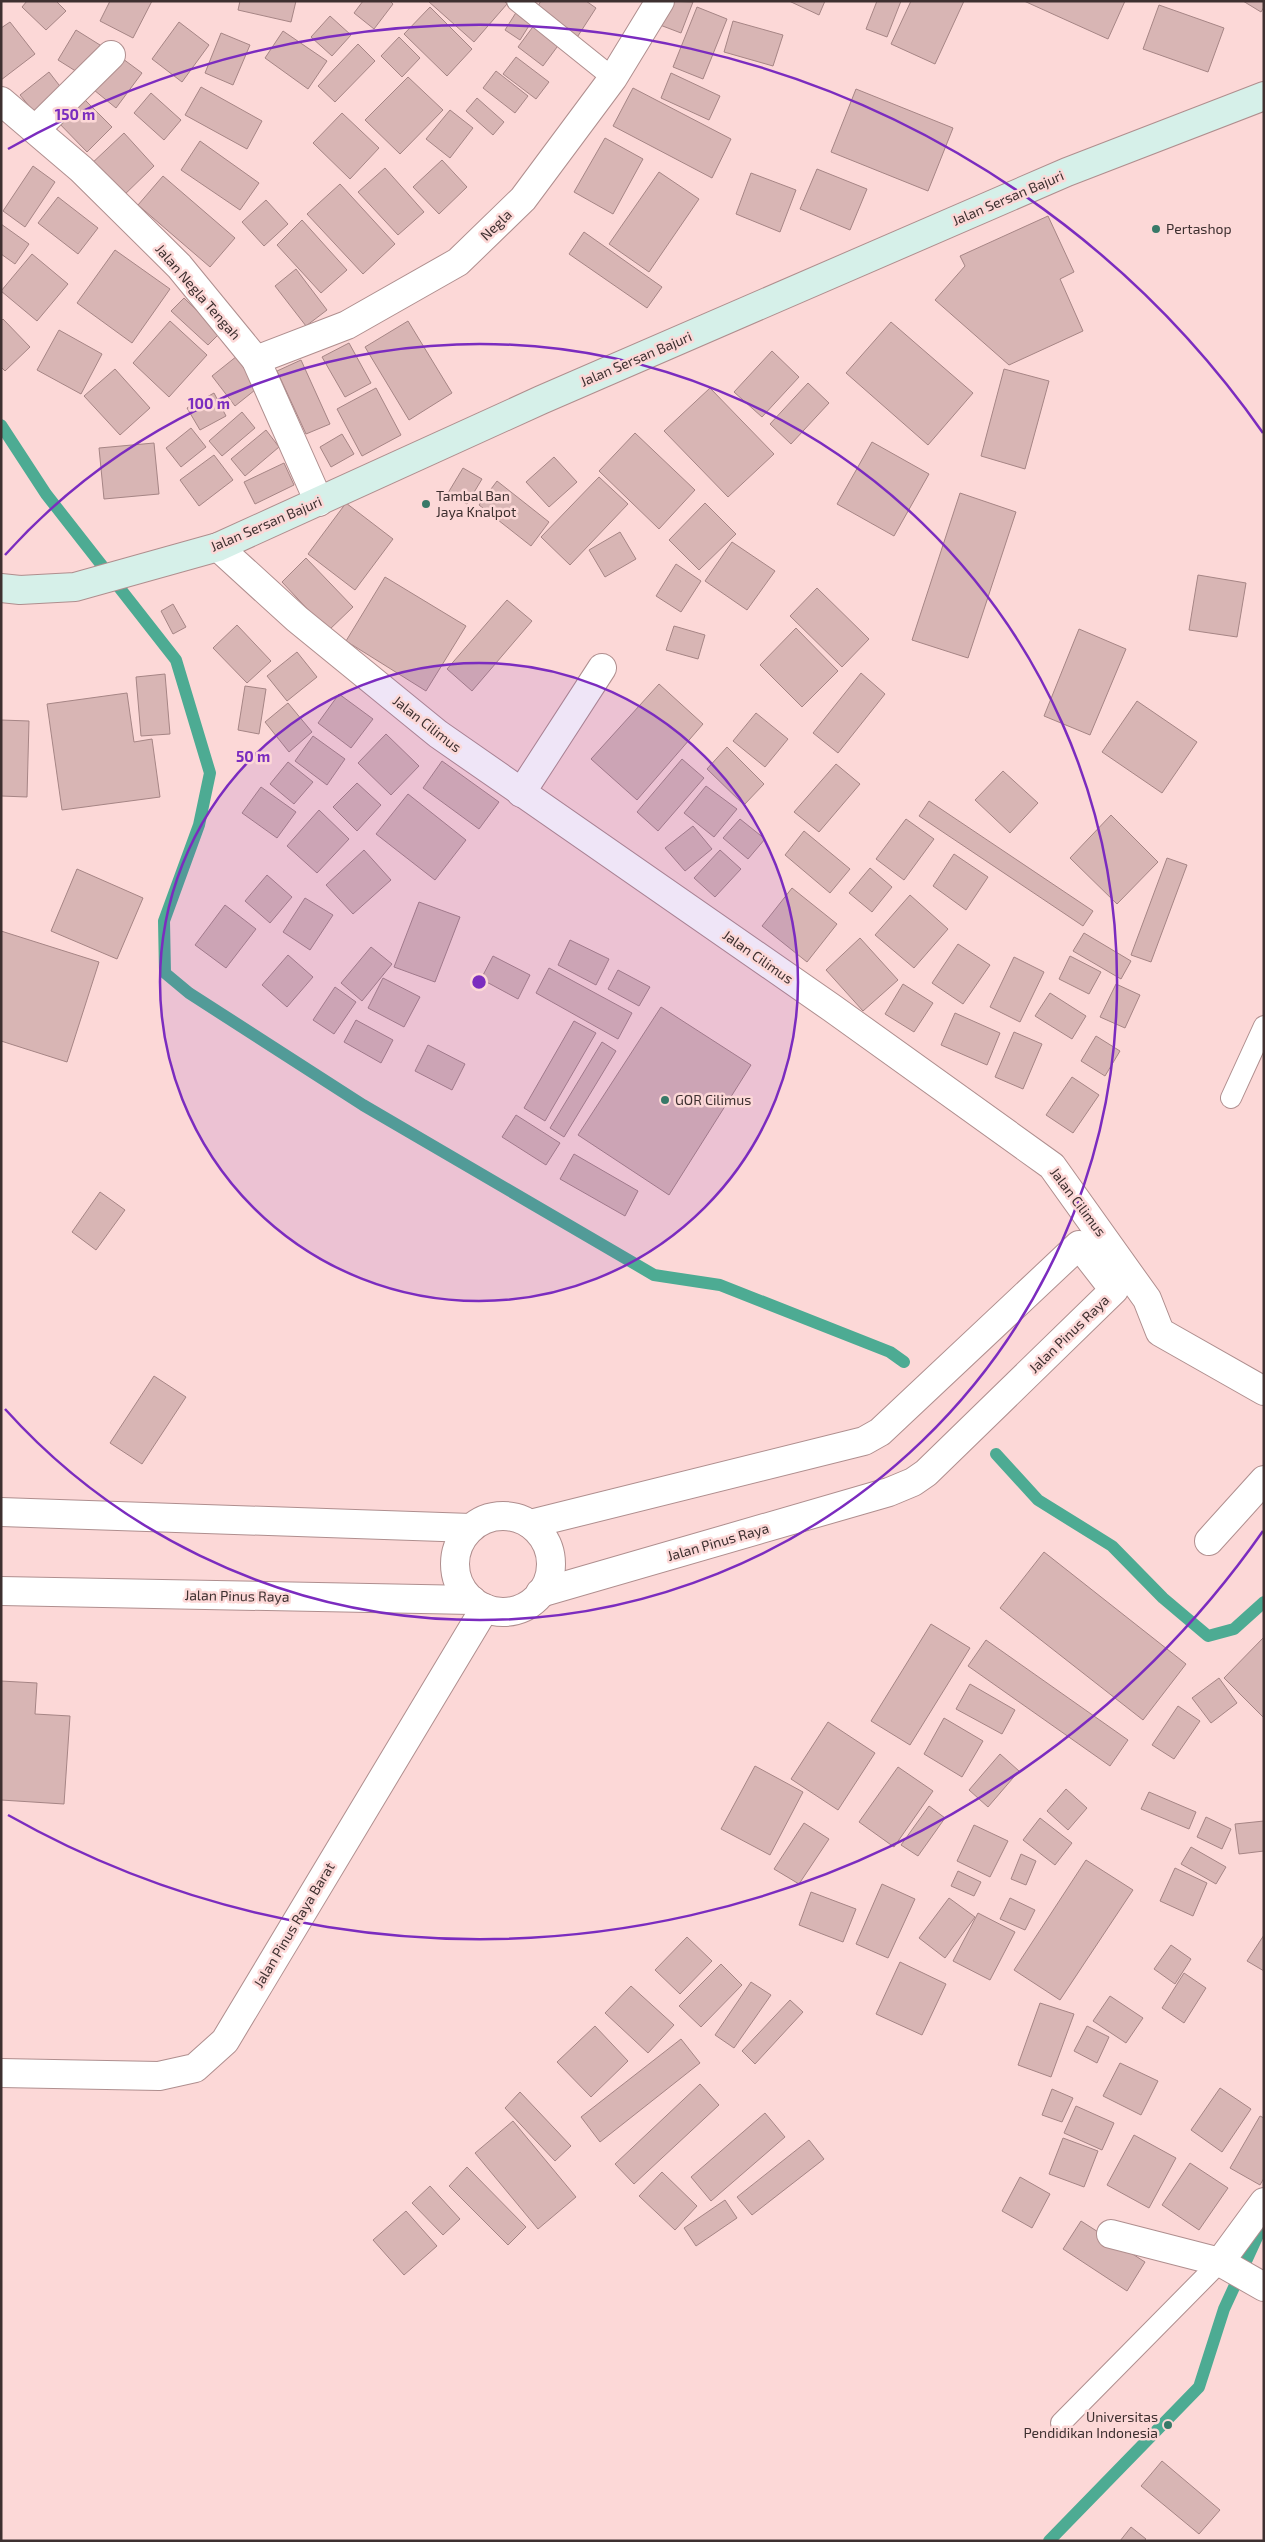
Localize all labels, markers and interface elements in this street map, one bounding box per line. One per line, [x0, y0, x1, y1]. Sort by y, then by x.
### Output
text: 150 m [55, 105, 95, 123]
street label: Jalan Sersan Bajuri [949, 166, 1066, 229]
street label: Negla [476, 206, 515, 244]
place label: Pertashop [1166, 220, 1232, 237]
marker: Pertashop [1150, 223, 1162, 235]
street label: Jalan Negla Tengah [152, 240, 245, 343]
street label: Jalan Sersan Bajuri [577, 327, 694, 390]
text: 100 m [188, 394, 230, 412]
place label: Tambal Ban Jaya Knalpot [436, 487, 516, 520]
street label: Jalan Sersan Bajuri [207, 492, 324, 555]
marker: Tambal Ban Jaya Knalpot [420, 498, 432, 510]
street label: Jalan Cilimus [390, 692, 465, 756]
text: 50 m [236, 747, 270, 765]
street label: Jalan Cilimus [720, 926, 797, 987]
centre of rings [470, 973, 488, 991]
place label: GOR Cilimus [675, 1091, 751, 1108]
marker: GOR Cilimus [659, 1094, 671, 1106]
street label: Jalan Cilimus [1047, 1164, 1110, 1240]
street label: Jalan Pinus Raya [1025, 1291, 1112, 1376]
street label: Jalan Pinus Raya [665, 1519, 771, 1564]
street label: Jalan Pinus Raya [184, 1586, 290, 1605]
street label: Jalan Pinus Raya Barat [249, 1859, 338, 1990]
place label: Universitas Pendidikan Indonesia [1023, 2408, 1158, 2441]
marker: Universitas Pendidikan Indonesia [1162, 2419, 1174, 2431]

